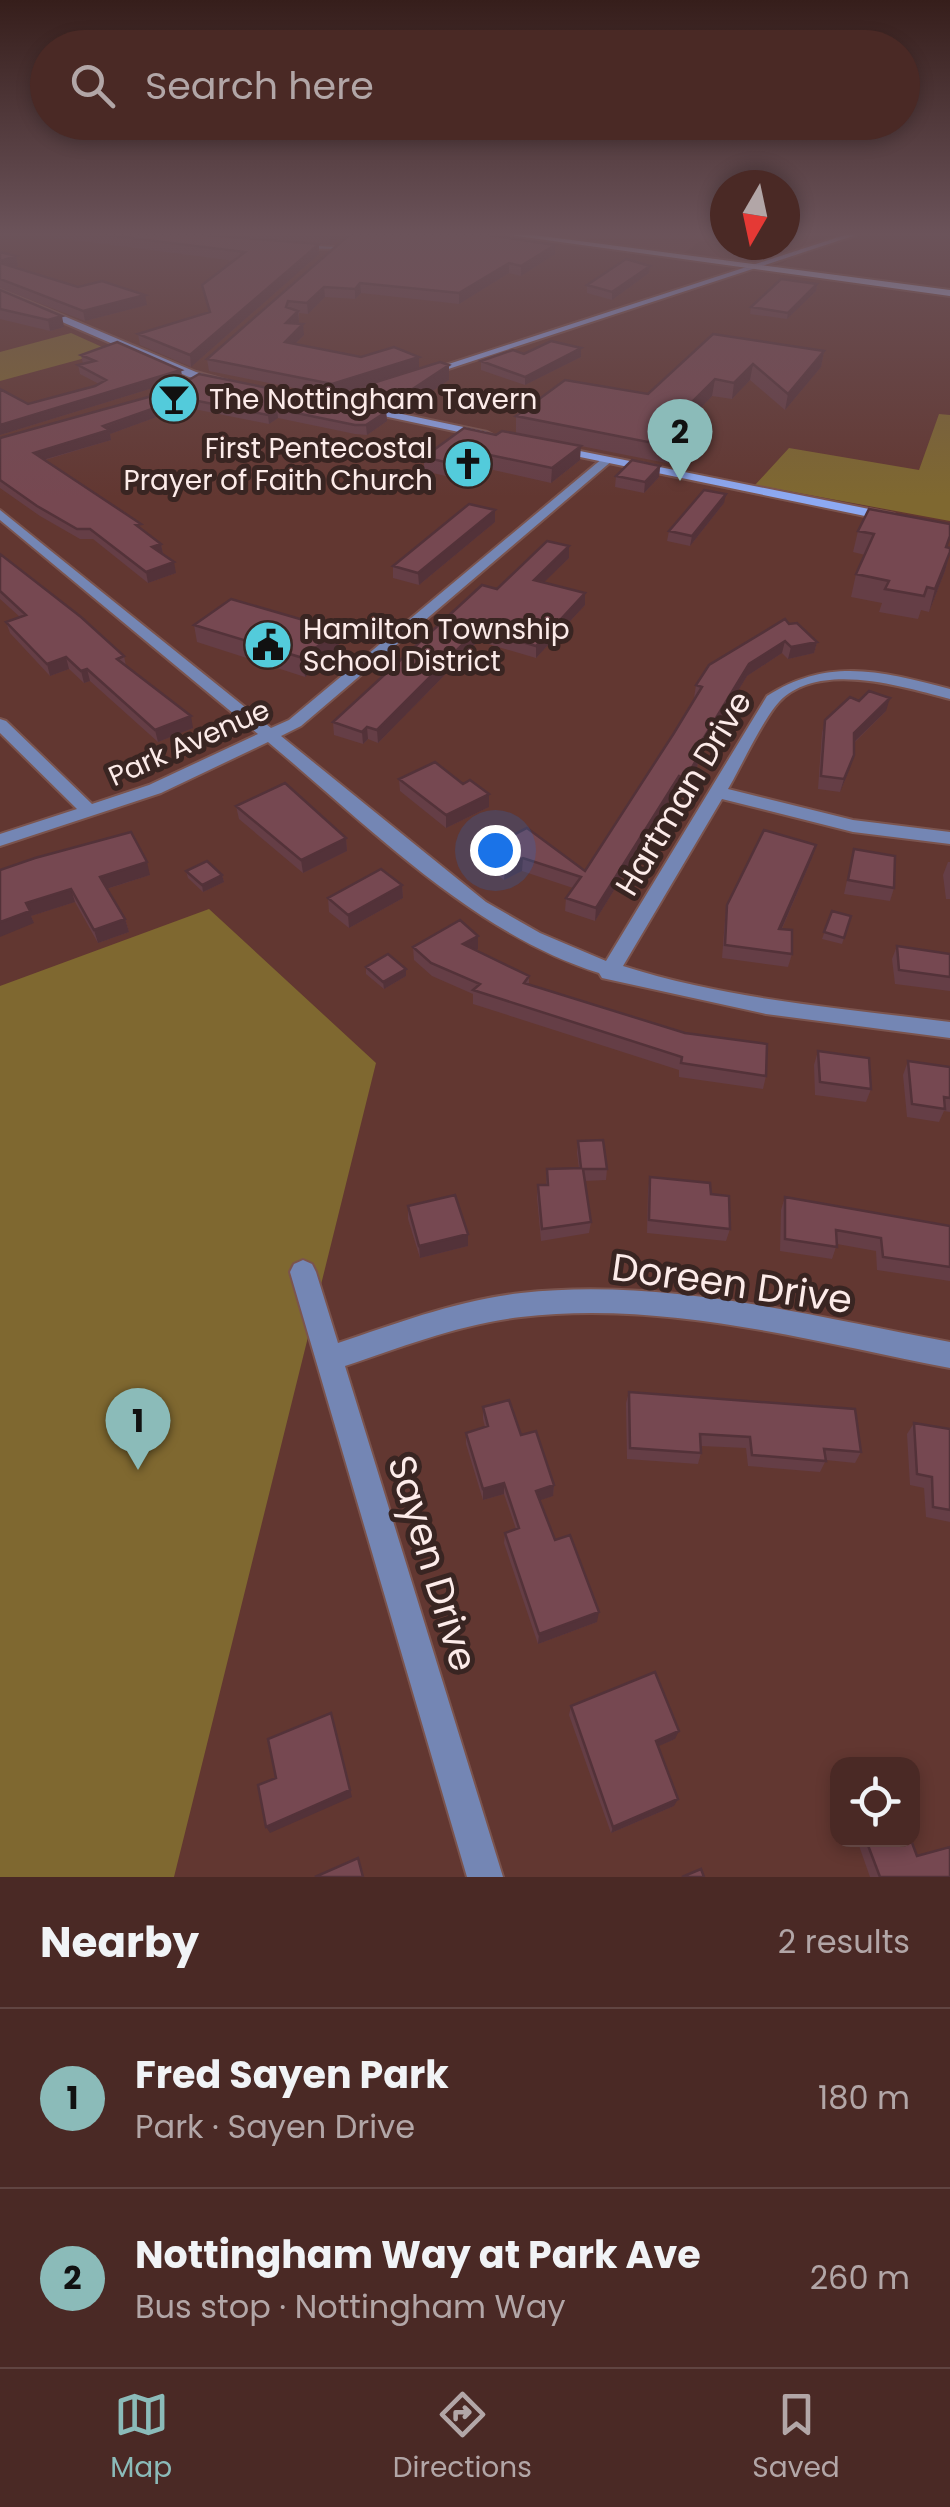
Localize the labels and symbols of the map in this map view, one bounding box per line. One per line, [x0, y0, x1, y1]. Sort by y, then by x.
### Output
north arrow [710, 170, 800, 260]
bar icon: The Nottingham Tavern [148, 373, 200, 425]
place label: The Nottingham Tavern [209, 380, 537, 419]
pin: 2 [648, 398, 712, 481]
place label: First Pentecostal Prayer of Faith Church [123, 429, 433, 500]
church icon: First Pentecostal Prayer of Faith Church [442, 438, 494, 490]
place label: Hamilton Township School District [303, 610, 570, 681]
public building icon: Hamilton Township School District [242, 619, 294, 671]
street label: Hartman Drive [604, 682, 762, 904]
street label: Park Avenue [102, 690, 276, 796]
your location [470, 825, 521, 876]
street label: Doreen Drive [608, 1240, 856, 1326]
pin: 1 [106, 1388, 170, 1470]
street label: Sayen Drive [375, 1449, 491, 1677]

